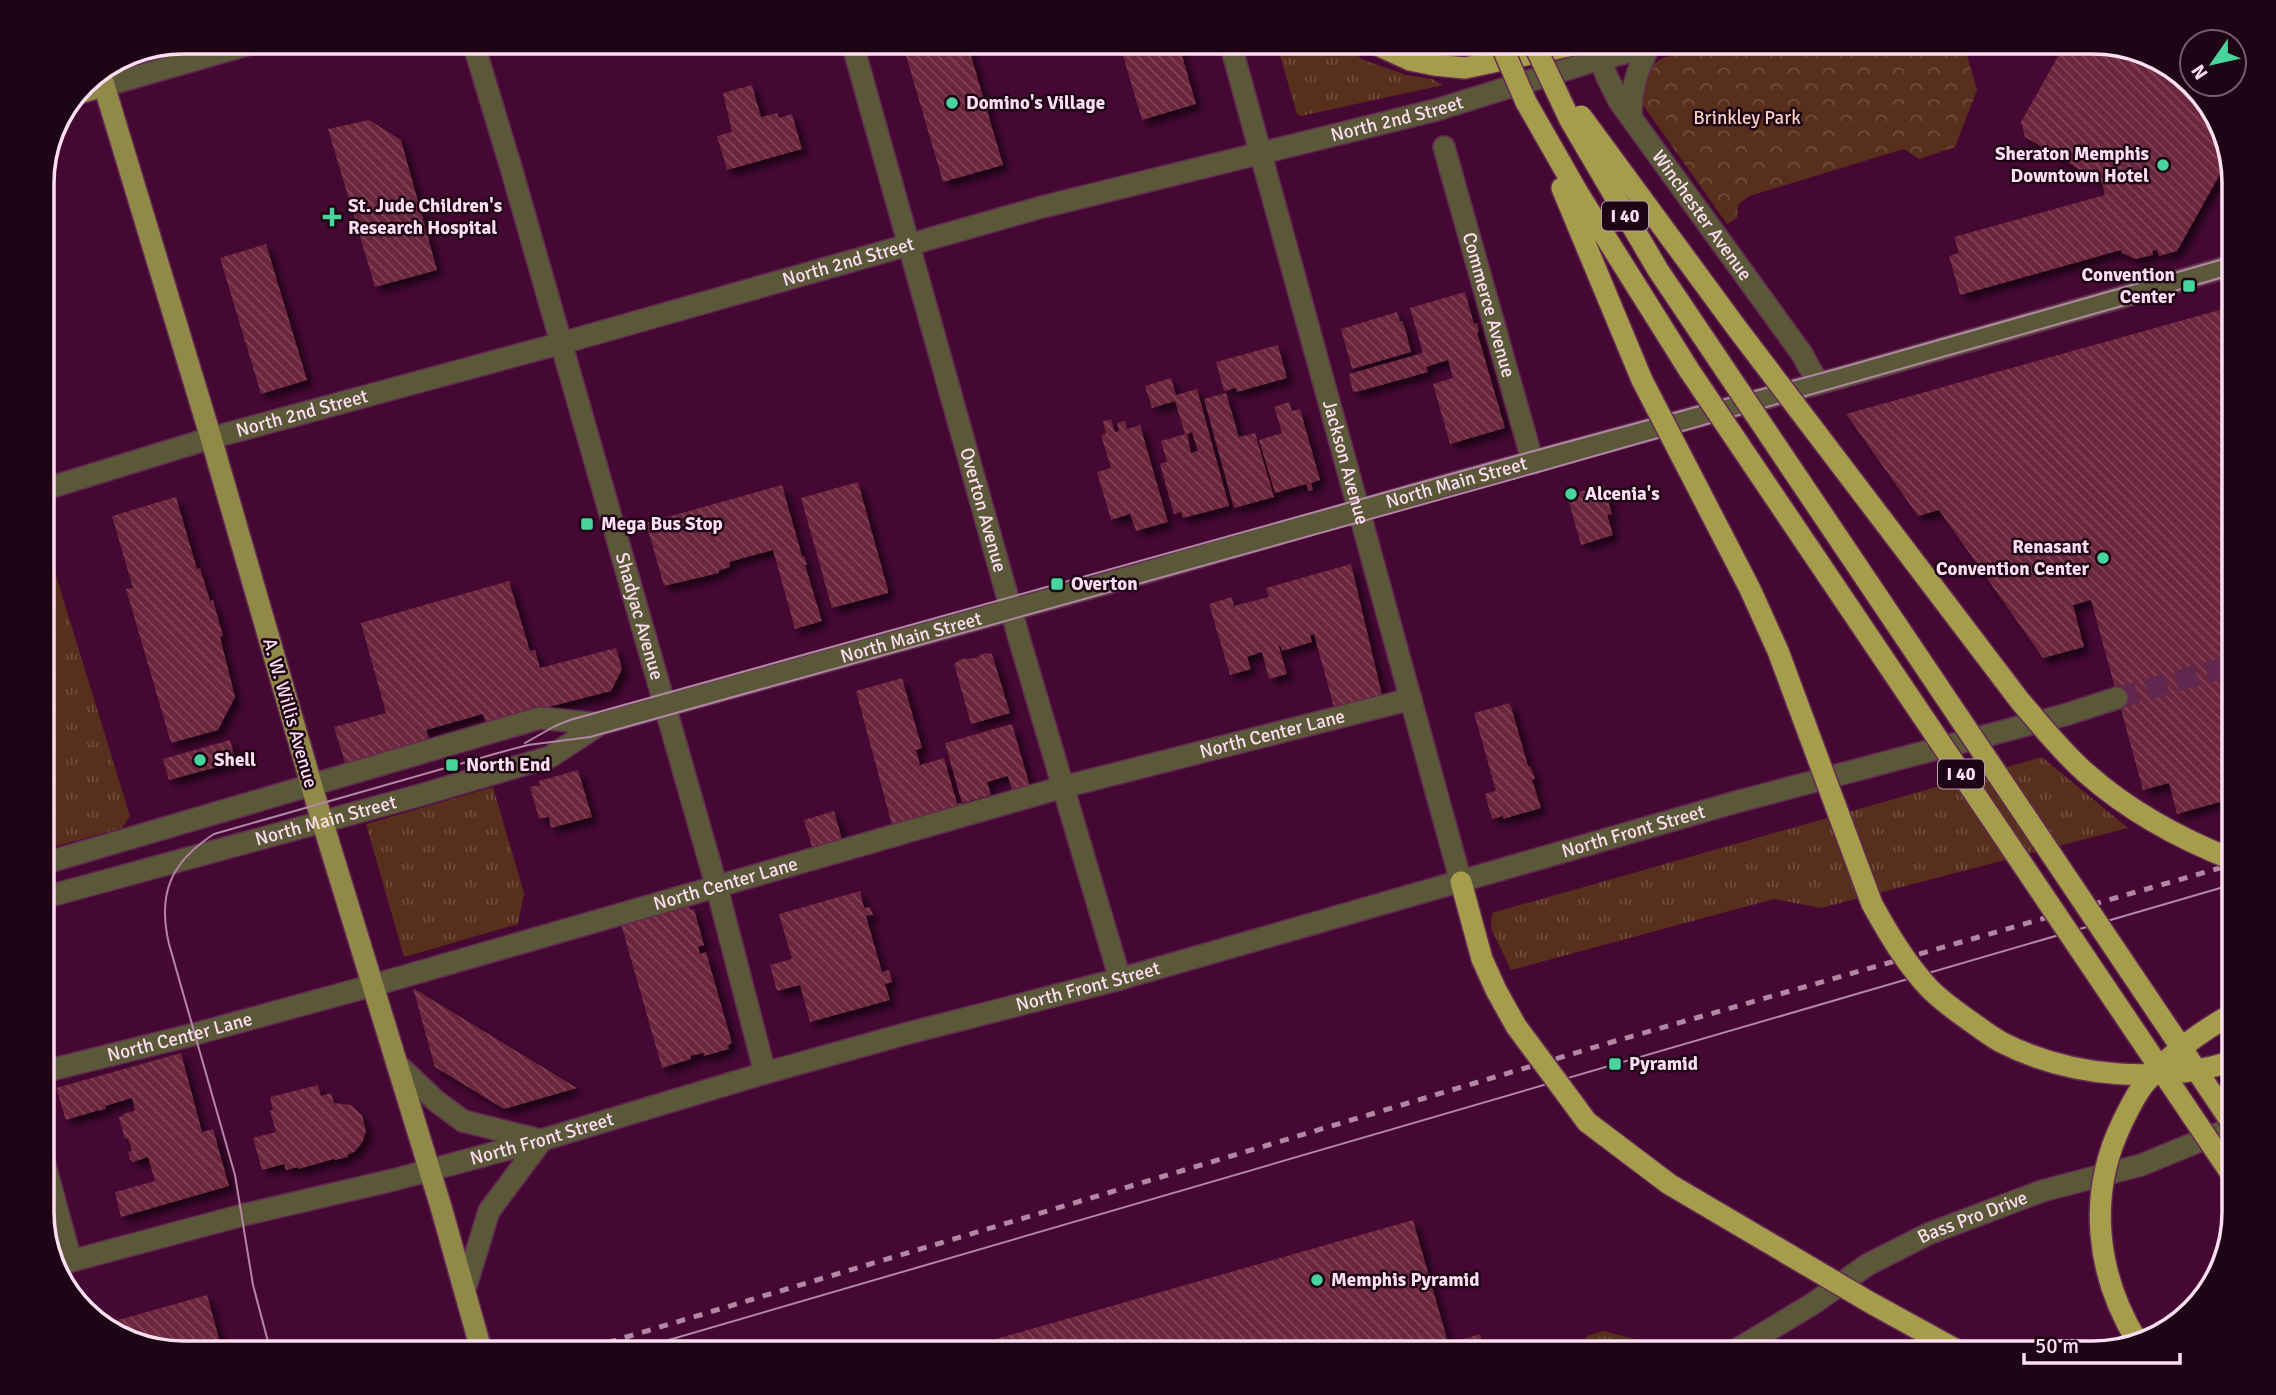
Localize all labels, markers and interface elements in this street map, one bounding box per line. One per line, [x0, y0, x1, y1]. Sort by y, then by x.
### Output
north arrow [2178, 28, 2248, 98]
text: N [2186, 60, 2213, 84]
street label: North 2nd Street [1328, 90, 1466, 147]
place label: Domino's Village [966, 91, 1105, 115]
marker: Domino's Village [944, 95, 960, 111]
park label: Brinkley Park [1693, 106, 1801, 130]
place label: Sheraton Memphis Downtown Hotel [1995, 142, 2149, 188]
street label: Winchester Avenue [1646, 145, 1757, 285]
marker: Sheraton Memphis Downtown Hotel [2155, 157, 2171, 173]
place label: St. Jude Children's Research Hospital [348, 194, 502, 240]
road number: I 40 [1602, 202, 1648, 230]
marker: St. Jude Children's Research Hospital [322, 207, 342, 227]
street label: Commerce Avenue [1457, 230, 1520, 380]
street label: North 2nd Street [780, 232, 917, 292]
place label: Convention Center [2082, 263, 2175, 309]
marker: Convention Center [2181, 278, 2197, 294]
street label: North 2nd Street [233, 384, 371, 443]
street label: Jackson Avenue [1317, 397, 1374, 527]
street label: Overton Avenue [954, 445, 1012, 575]
street label: North Main Street [1383, 451, 1530, 514]
place label: Alcenia's [1585, 482, 1660, 506]
marker: Alcenia's [1563, 486, 1579, 502]
place label: Mega Bus Stop [601, 512, 723, 536]
marker: Mega Bus Stop [579, 516, 595, 532]
place label: Renasant Convention Center [1936, 535, 2089, 581]
street label: Shadyac Avenue [610, 550, 669, 683]
marker: Renasant Convention Center [2095, 550, 2111, 566]
place label: Overton [1071, 572, 1138, 596]
marker: Overton [1049, 576, 1065, 592]
street label: North Main Street [838, 607, 985, 669]
street label: A. W. Willis Avenue [257, 635, 323, 791]
street label: North Center Lane [1197, 704, 1348, 764]
place label: Shell [214, 748, 256, 772]
marker: Shell [192, 752, 208, 768]
place label: North End [466, 753, 551, 777]
marker: North End [444, 757, 460, 773]
road number: I 40 [1938, 760, 1984, 788]
street label: North Main Street [252, 790, 399, 852]
street label: North Front Street [1559, 799, 1708, 864]
street label: North Center Lane [651, 852, 800, 916]
street label: North Front Street [1013, 956, 1163, 1017]
street label: North Center Lane [105, 1007, 255, 1067]
place label: Pyramid [1629, 1052, 1698, 1076]
marker: Pyramid [1607, 1056, 1623, 1072]
street label: North Front Street [467, 1107, 617, 1171]
street label: Bass Pro Drive [1913, 1186, 2031, 1249]
place label: Memphis Pyramid [1331, 1268, 1479, 1292]
marker: Memphis Pyramid [1309, 1272, 1325, 1288]
scale bar [2024, 1322, 2180, 1366]
text: 50 m [2035, 1333, 2079, 1359]

